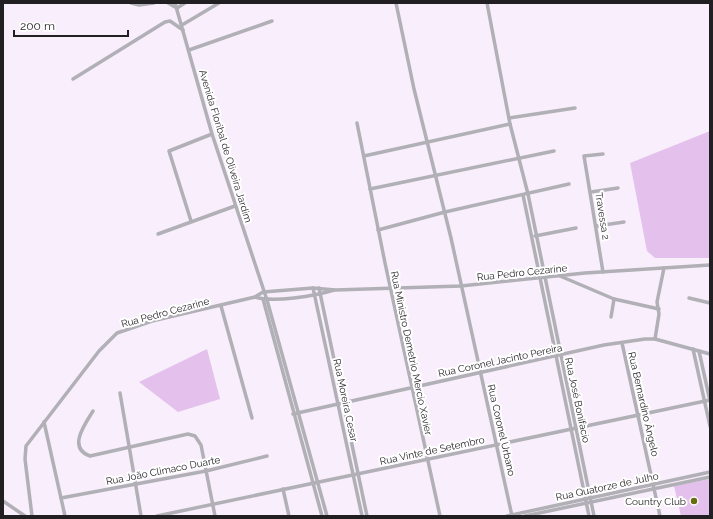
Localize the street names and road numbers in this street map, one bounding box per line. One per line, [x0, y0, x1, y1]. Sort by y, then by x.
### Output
street label: Avenida Floribal de Oliveira Jardim [197, 68, 254, 224]
street label: Travessa 2 [593, 192, 612, 241]
street label: Rua Pedro Cezarine [476, 262, 568, 283]
street label: Rua Ministro Demetrio Mercio Xavier [389, 270, 434, 437]
street label: Rua Pedro Cezarine [120, 295, 211, 330]
street label: Rua Coronel Jacinto Pereira [437, 342, 563, 379]
street label: Rua Bernardino Ângelo [626, 351, 661, 457]
street label: Rua José Bonifacio [563, 356, 592, 444]
street label: Rua Moreira Cesar [331, 358, 360, 443]
street label: Rua Coronel Urbano [486, 383, 517, 477]
street label: Rua Vinte de Setembro [379, 434, 486, 467]
street label: Rua João Climaco Duarte [105, 454, 221, 487]
street label: Rua Quatorze de Julho [555, 470, 660, 503]

